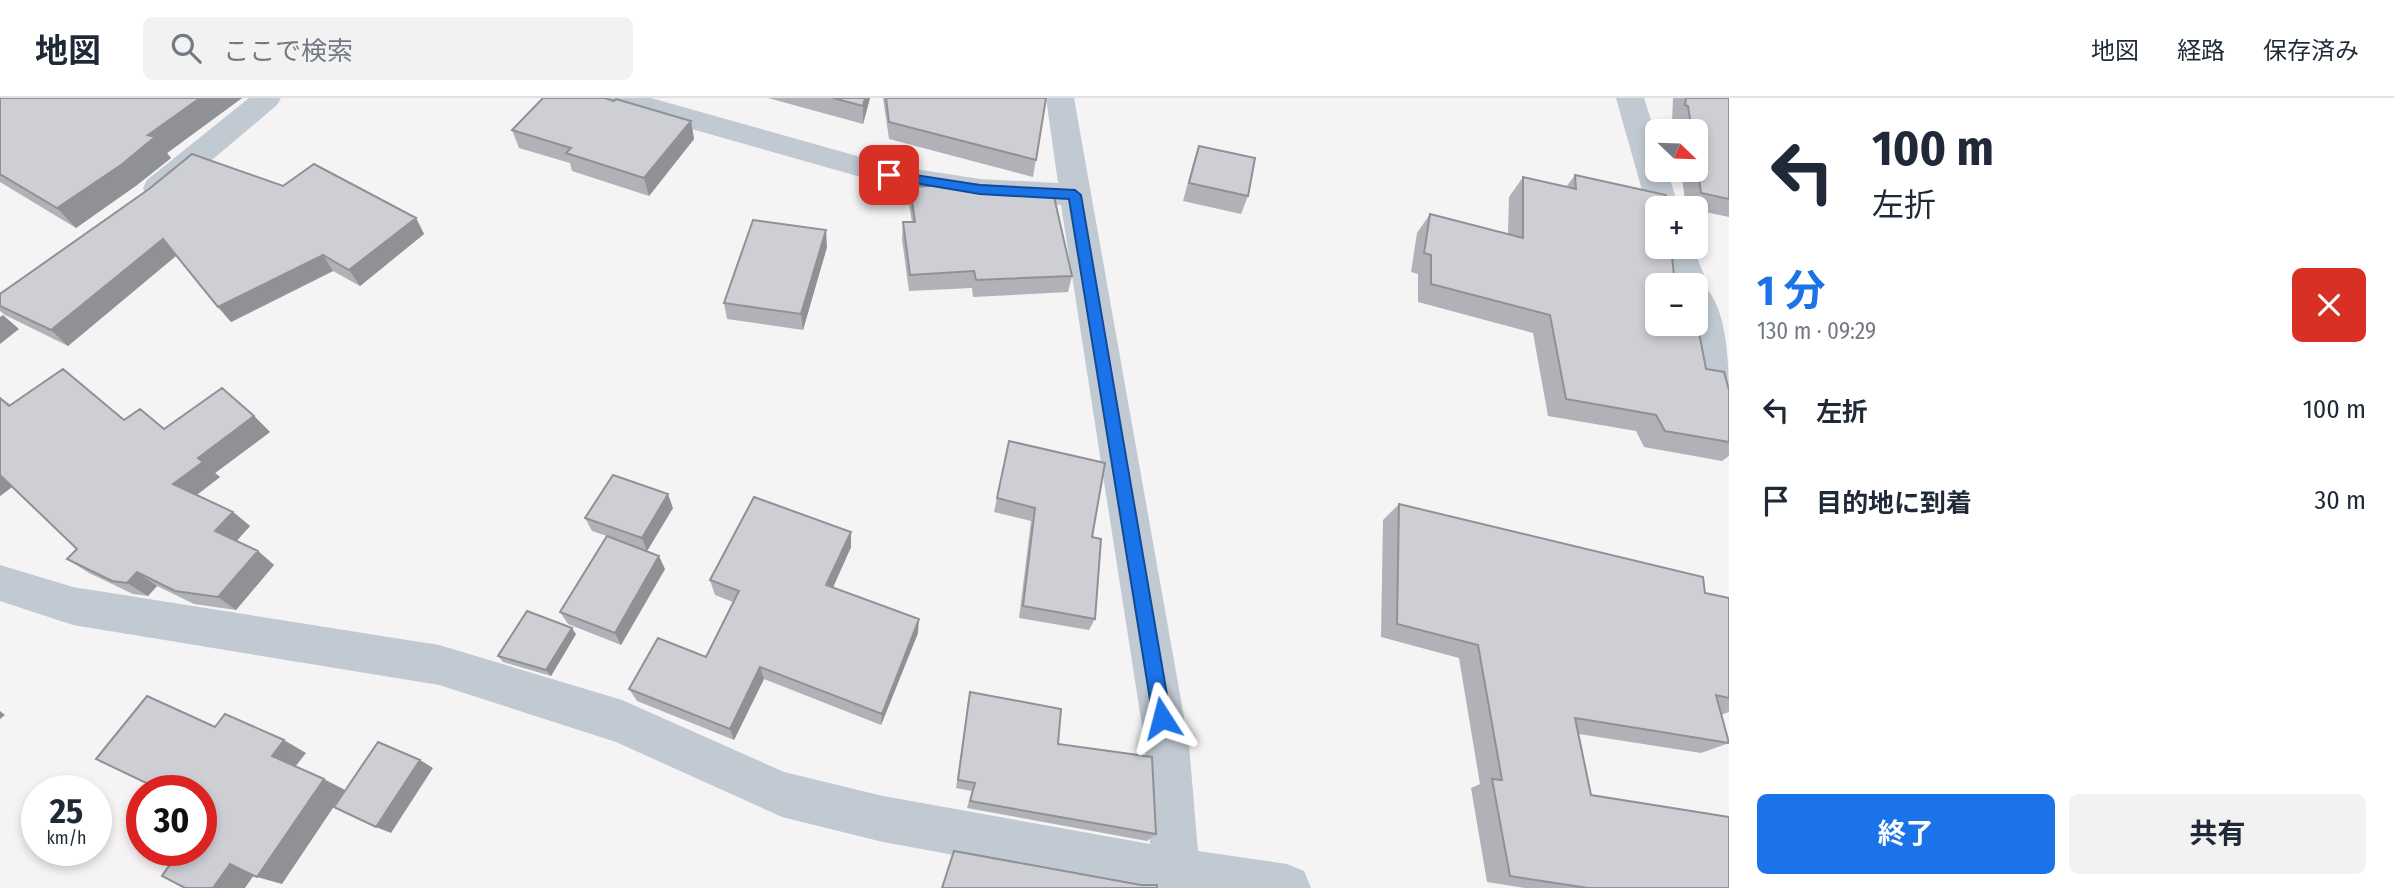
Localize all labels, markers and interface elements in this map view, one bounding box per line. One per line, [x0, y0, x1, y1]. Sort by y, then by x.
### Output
search box [143, 17, 633, 80]
icon: search [167, 29, 205, 67]
text: 地図 [35, 31, 101, 71]
text: ここで検索 [223, 36, 353, 67]
text: 地図 [2091, 37, 2139, 65]
text: 経路 [2177, 37, 2225, 65]
text: 保存済み [2263, 37, 2359, 65]
north arrow [1645, 119, 1708, 182]
map controls [1645, 119, 1708, 336]
text: 100 m [1872, 119, 1994, 178]
icon: left [1757, 126, 1848, 217]
pin [859, 145, 919, 205]
icon: arrive [870, 156, 908, 194]
text: 左折 [1872, 186, 1936, 224]
button: + [1645, 196, 1708, 259]
text: 1 分 [1757, 266, 1826, 316]
button: close [2292, 268, 2366, 342]
button: − [1645, 273, 1708, 336]
text: 130 m · 09:29 [1757, 317, 1876, 345]
icon: left [1757, 391, 1795, 429]
text: 100 m [2303, 394, 2366, 425]
text: 左折 [1816, 397, 1868, 428]
icon: arrive [1757, 482, 1795, 520]
text: 30 m [2315, 485, 2366, 516]
text: 目的地に到着 [1816, 488, 1972, 519]
position arrow [1125, 681, 1199, 755]
speed limit sign: 30 [126, 775, 217, 866]
text: 25 [50, 790, 83, 832]
button: 終了 [1757, 794, 2055, 874]
button: 共有 [2069, 794, 2366, 874]
text: km/h [46, 827, 87, 849]

